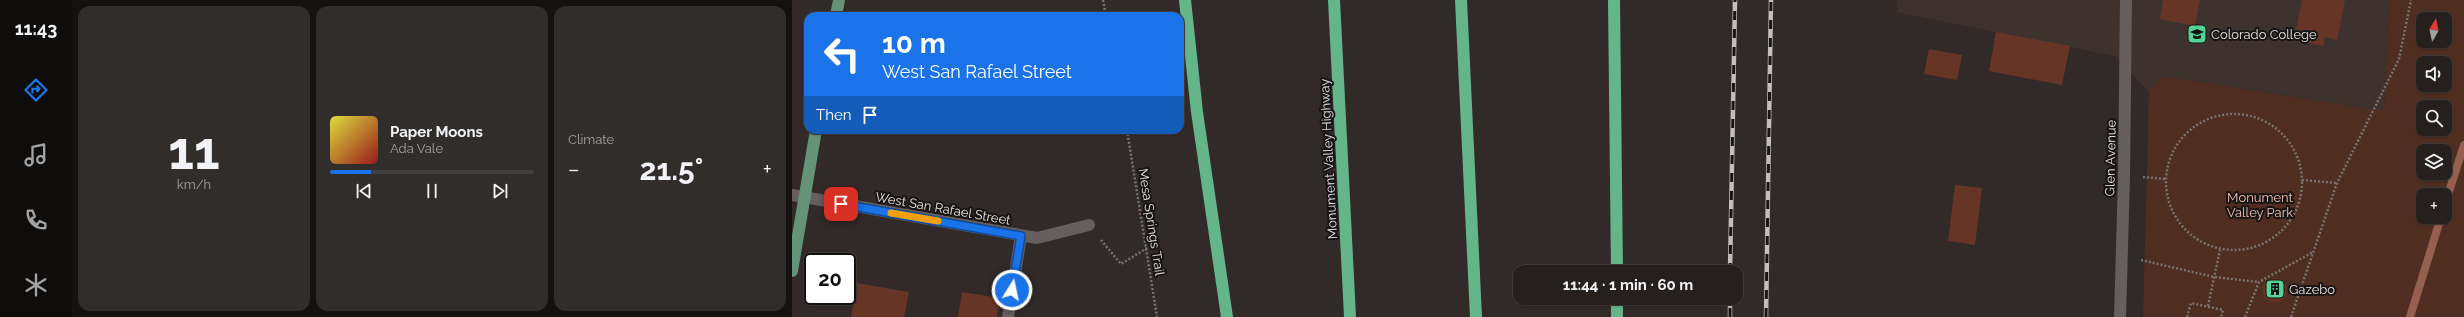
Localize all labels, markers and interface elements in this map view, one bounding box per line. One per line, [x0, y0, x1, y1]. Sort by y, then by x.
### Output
north arrow [2416, 12, 2452, 48]
map controls [2416, 12, 2452, 224]
text: 11:43 [15, 18, 57, 39]
school or university icon: Colorado College [2186, 23, 2208, 45]
text: 10 m [882, 27, 946, 60]
place label: Colorado College [2211, 27, 2317, 42]
icon: left [816, 28, 868, 80]
button: sound [2416, 56, 2452, 92]
text: West San Rafael Street [882, 61, 1072, 82]
icon: directions [22, 76, 50, 104]
street label: Monument Valley Highway [1317, 78, 1340, 240]
button: search [2416, 100, 2452, 136]
icon: arrive [859, 104, 881, 126]
text: Then [816, 106, 851, 124]
street label: Glen Avenue [2102, 119, 2119, 196]
text: 11 [168, 120, 220, 181]
text: Paper Moons [390, 123, 483, 141]
text: Climate [568, 132, 614, 147]
icon: music [22, 141, 50, 169]
text: Ada Vale [390, 141, 443, 156]
button: layers [2416, 144, 2452, 180]
text: 21.5° [640, 152, 703, 187]
text: − [568, 156, 580, 182]
text: + [763, 156, 772, 182]
street label: Mesa Springs Trail [1136, 167, 1167, 277]
text: km/h [177, 177, 211, 192]
icon: previous [353, 180, 375, 202]
icon: pause [421, 180, 443, 202]
icon: next [489, 180, 511, 202]
pin [824, 187, 858, 221]
button: + [2416, 188, 2452, 224]
street label: West San Rafael Street [874, 189, 1012, 228]
park label: Monument Valley Park [2227, 190, 2294, 220]
icon: arrive [830, 193, 852, 215]
icon: phone [22, 206, 50, 234]
speed limit sign: 20 [804, 253, 856, 305]
position arrow [991, 269, 1033, 311]
icon: climate [22, 271, 50, 299]
text: 11:44 · 1 min · 60 m [1563, 276, 1693, 294]
building icon: Gazebo [2264, 278, 2286, 300]
place label: Gazebo [2289, 282, 2335, 297]

